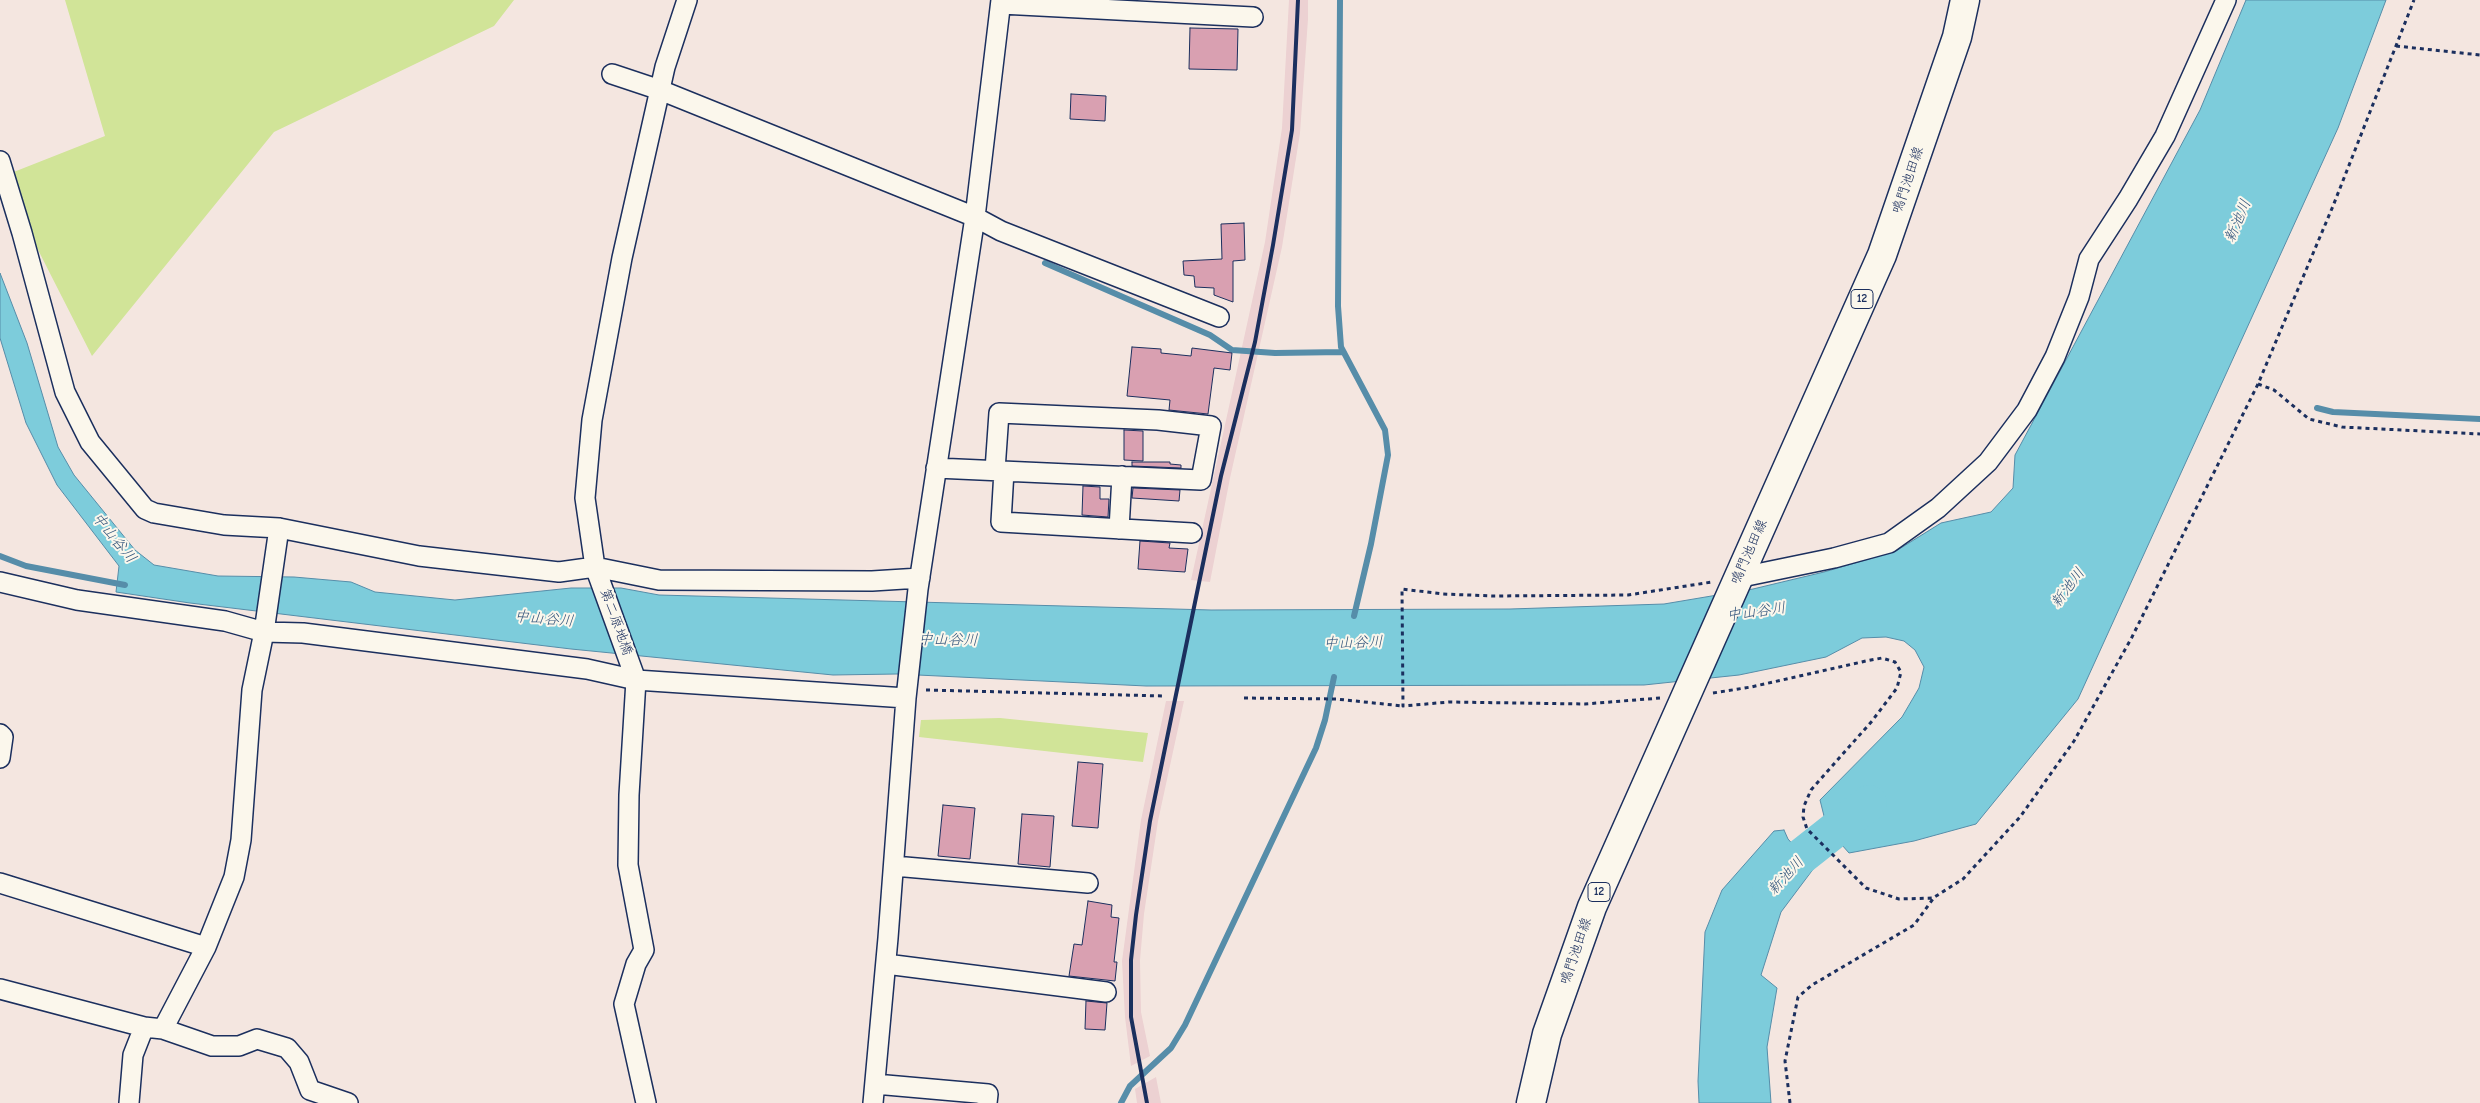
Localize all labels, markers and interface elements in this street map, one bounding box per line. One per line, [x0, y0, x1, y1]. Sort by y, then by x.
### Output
street label: 鳴門池田線 [1889, 144, 1927, 216]
water label: 新池川 [2221, 197, 2255, 245]
road number: 12 [1851, 290, 1873, 308]
water label: 中山谷川 [88, 509, 140, 567]
street label: 鳴門池田線 [1727, 517, 1771, 587]
water label: 新池川 [2047, 565, 2089, 611]
street label: 第二原地橋 [596, 586, 636, 658]
water label: 中山谷川 [1725, 599, 1787, 625]
water label: 中山谷川 [513, 607, 575, 631]
water label: 中山谷川 [918, 630, 978, 650]
water label: 中山谷川 [1323, 633, 1383, 653]
water label: 新池川 [1764, 853, 1808, 899]
road number: 12 [1588, 882, 1610, 902]
street label: 鳴門池田線 [1557, 915, 1595, 987]

